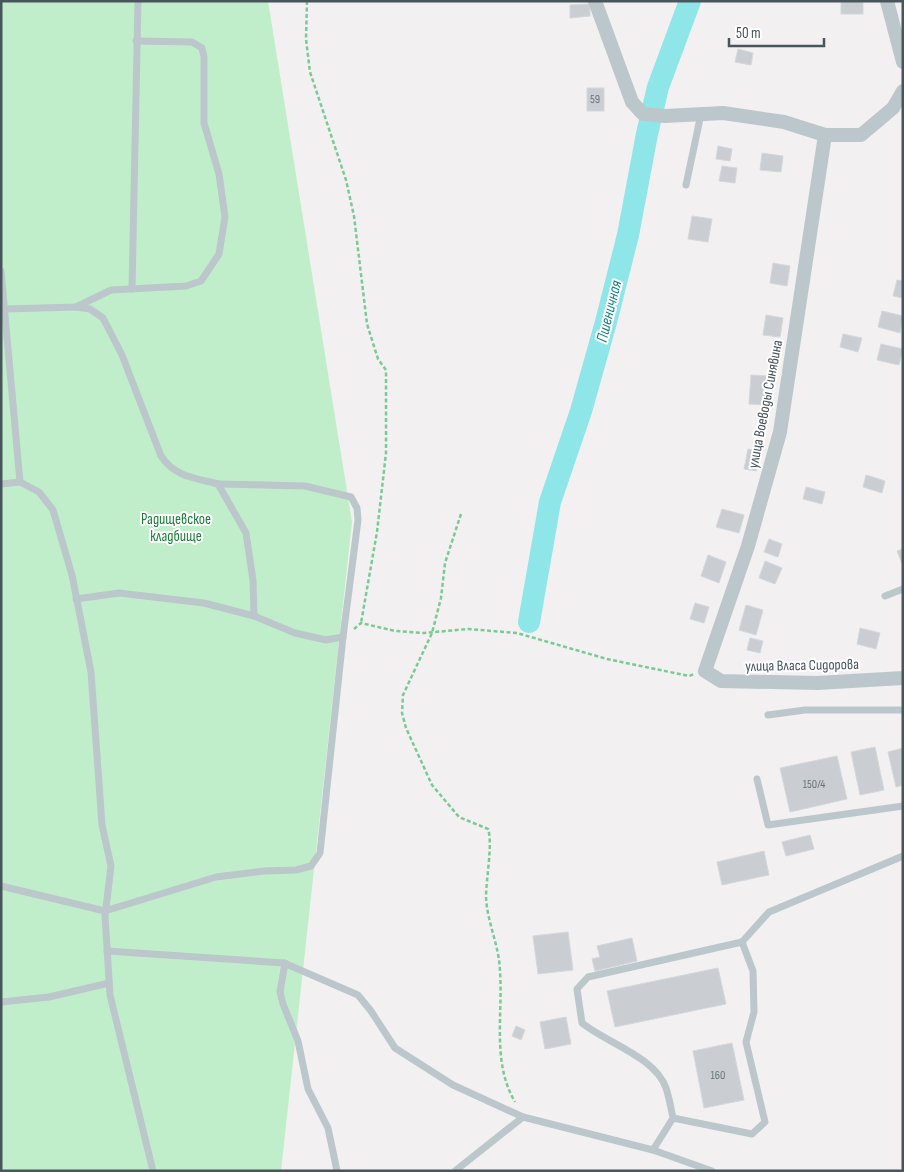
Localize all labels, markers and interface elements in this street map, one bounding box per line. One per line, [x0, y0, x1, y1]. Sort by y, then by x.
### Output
scale bar [729, 15, 824, 47]
text: 50 m [736, 24, 761, 43]
house number: 59 [590, 92, 600, 107]
water label: Пшеничная [593, 278, 626, 344]
street label: улица Воеводы Синявина [744, 338, 787, 470]
park label: Радищевское кладбище [141, 510, 211, 546]
street label: улица Власа Сидорова [745, 655, 859, 676]
house number: 150/4 [803, 777, 825, 792]
house number: 160 [711, 1068, 725, 1083]

